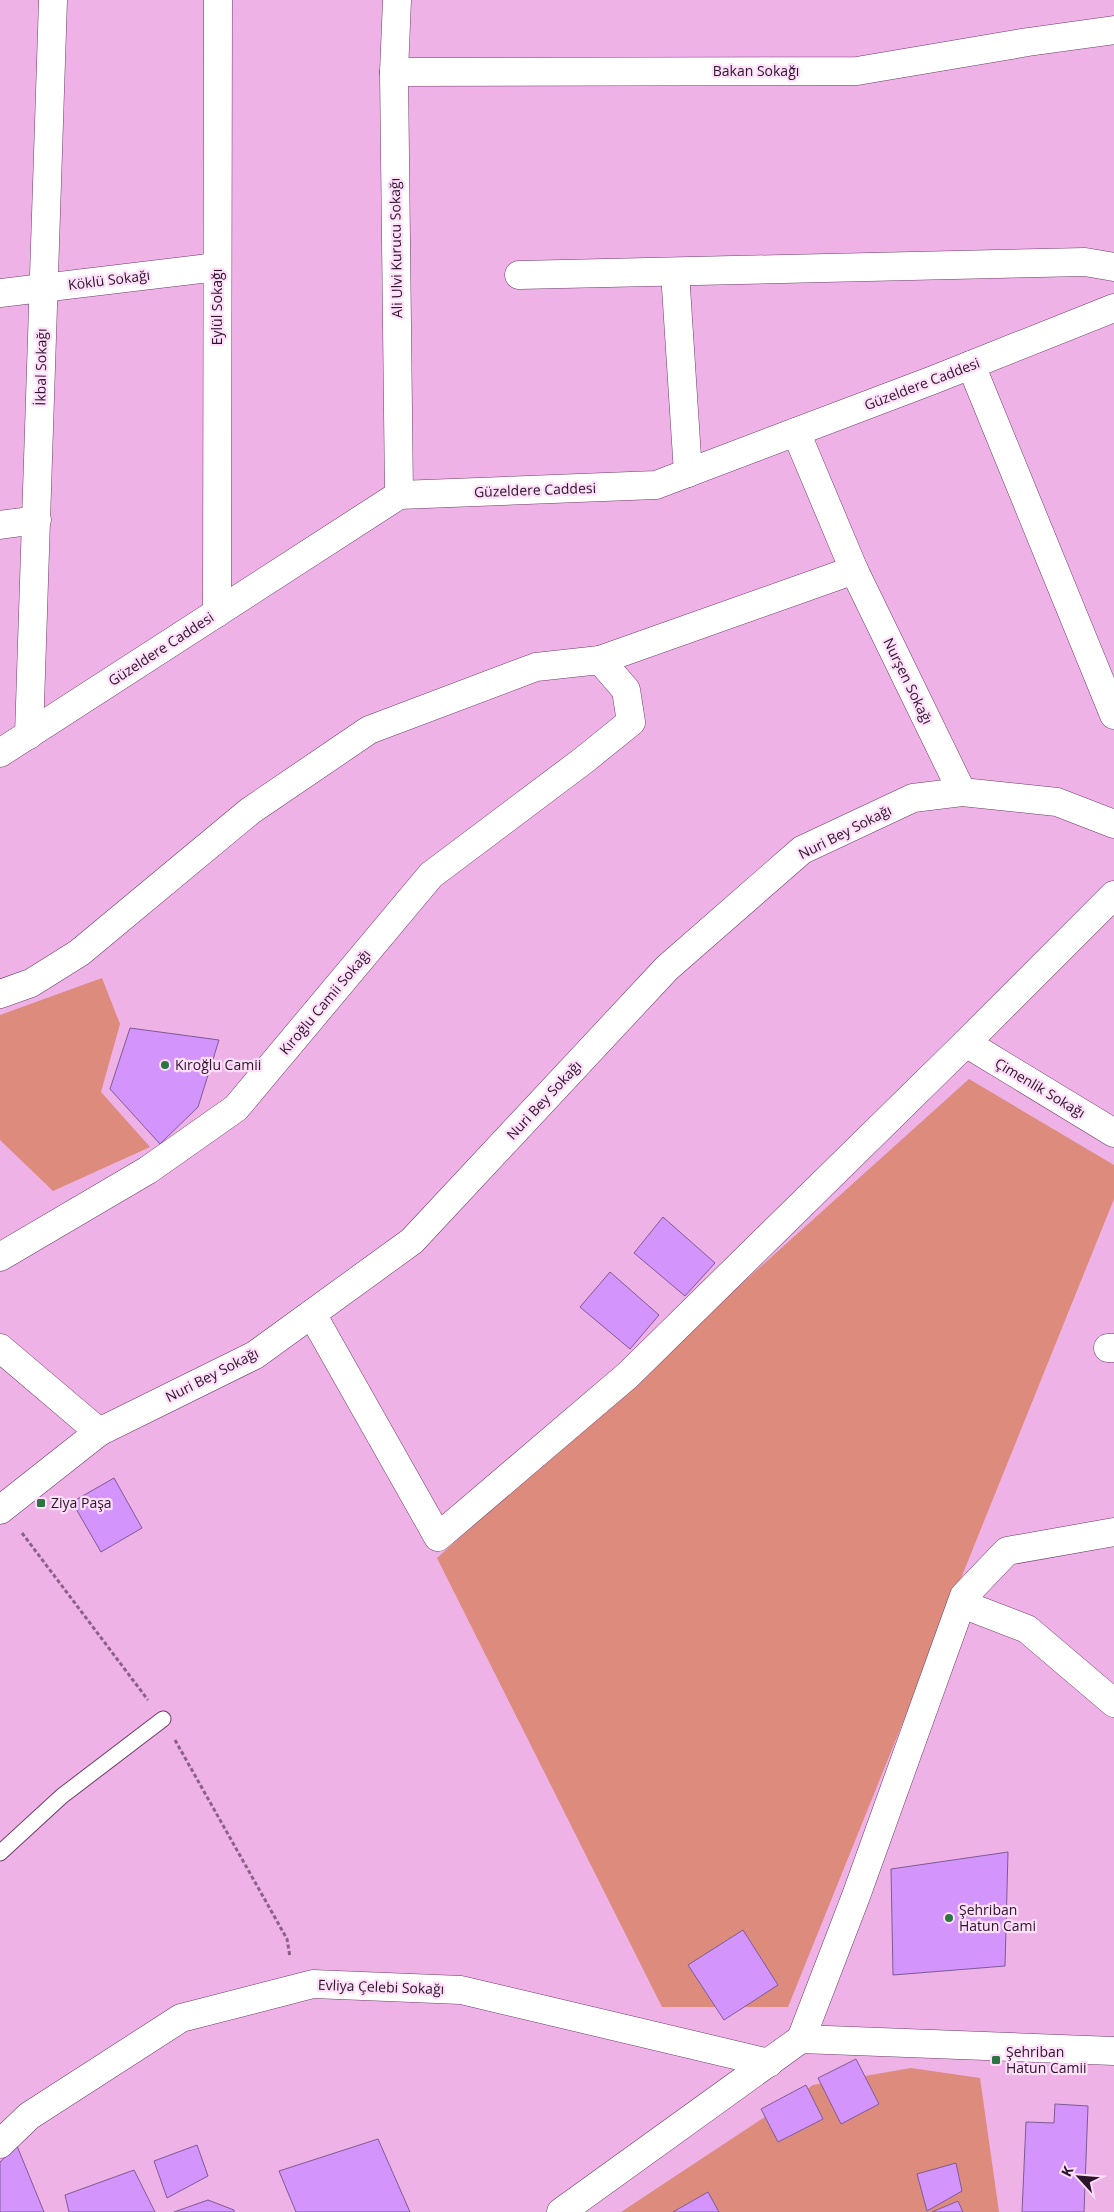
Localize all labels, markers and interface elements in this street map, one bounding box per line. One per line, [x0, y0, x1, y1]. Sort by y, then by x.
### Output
street label: Bakan Sokağı [713, 61, 799, 80]
street label: Ali Ulvi Kurucu Sokağı [385, 178, 406, 318]
street label: Köklü Sokağı [67, 265, 151, 294]
street label: Eylül Sokağı [207, 269, 226, 345]
street label: İkbal Sokağı [30, 328, 51, 406]
street label: Güzeldere Caddesi [861, 353, 982, 414]
street label: Güzeldere Caddesi [474, 478, 596, 501]
street label: Güzeldere Caddesi [104, 607, 217, 690]
street label: Nurşen Sokağı [879, 634, 938, 727]
street label: Nuri Bey Sokağı [795, 800, 895, 863]
street label: Kıroğlu Camii Sokağı [275, 945, 374, 1058]
street label: Çimenlik Sokağı [992, 1053, 1089, 1122]
place label: Kıroğlu Camii [175, 1055, 261, 1074]
street label: Nuri Bey Sokağı [502, 1056, 585, 1143]
marker: Kıroğlu Camii [159, 1059, 171, 1071]
street label: Nuri Bey Sokağı [162, 1343, 262, 1406]
place label: Ziya Paşa [51, 1493, 112, 1512]
marker: Ziya Paşa [35, 1497, 47, 1509]
place label: Şehriban Hatun Cami [959, 1900, 1036, 1935]
marker: Şehriban Hatun Cami [943, 1912, 955, 1924]
street label: Evliya Çelebi Sokağı [317, 1975, 445, 1998]
place label: Şehriban Hatun Camii [1006, 2042, 1087, 2077]
marker: Şehriban Hatun Camii [990, 2054, 1002, 2066]
north arrow [1054, 2152, 1104, 2202]
text: K [1056, 2162, 1078, 2179]

